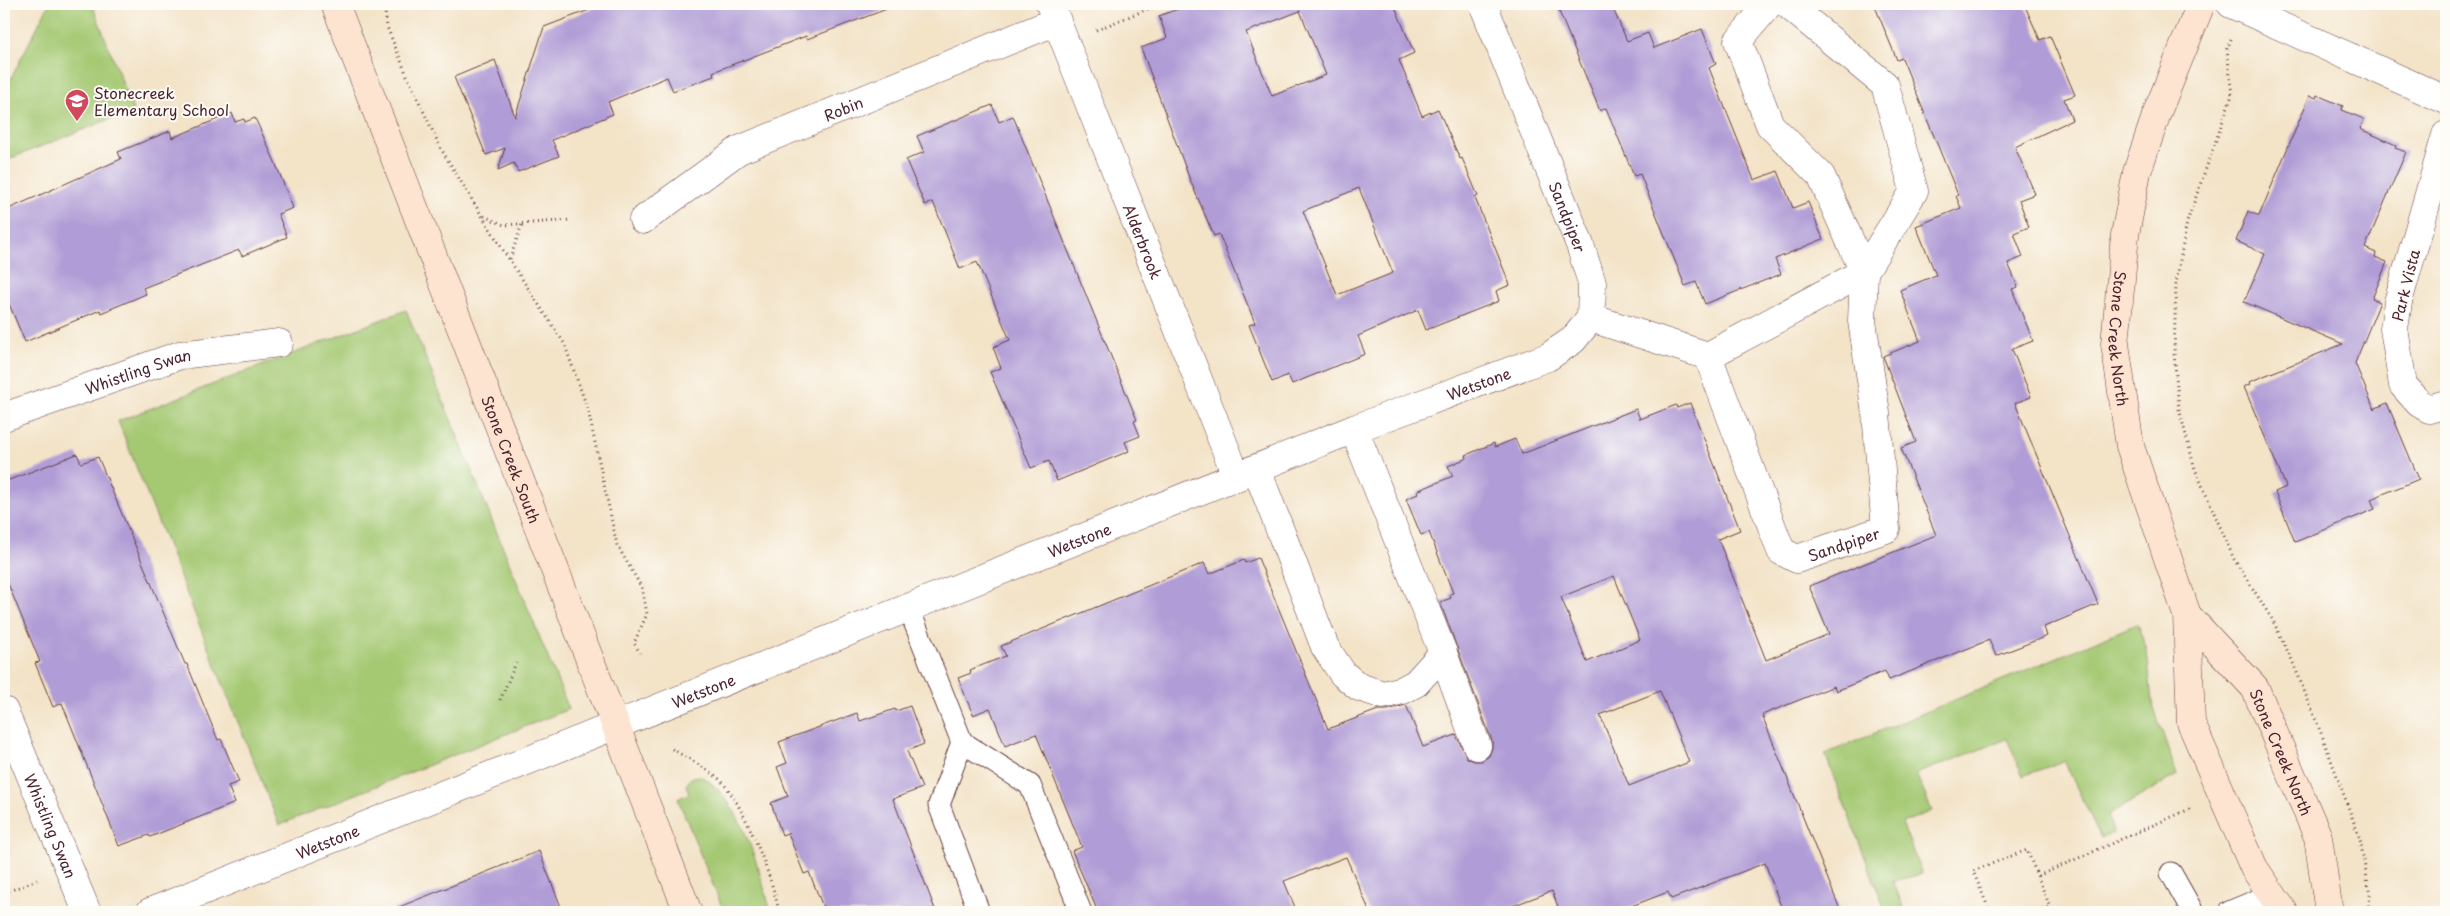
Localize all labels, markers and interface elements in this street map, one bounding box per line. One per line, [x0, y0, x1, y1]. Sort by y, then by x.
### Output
place label: Stonecreek Elementary School [94, 81, 229, 121]
school or university icon: Stonecreek Elementary School [64, 88, 90, 122]
street label: Robin [820, 90, 866, 126]
street label: Sandpiper [1544, 178, 1593, 255]
street label: Alderbrook [1118, 200, 1169, 283]
street label: Park Vista [2385, 246, 2425, 323]
street label: Stone Creek North [2104, 270, 2135, 408]
street label: Whistling Swan [82, 342, 192, 399]
street label: Wetstone [1443, 360, 1514, 405]
street label: Stone Creek South [477, 391, 547, 526]
street label: Wetstone [1044, 516, 1114, 562]
street label: Sandpiper [1804, 521, 1882, 566]
street label: Wetstone [668, 667, 738, 713]
street label: Stone Creek North [2245, 685, 2319, 819]
street label: Whistling Swan [19, 770, 83, 881]
street label: Wetstone [292, 818, 363, 864]

